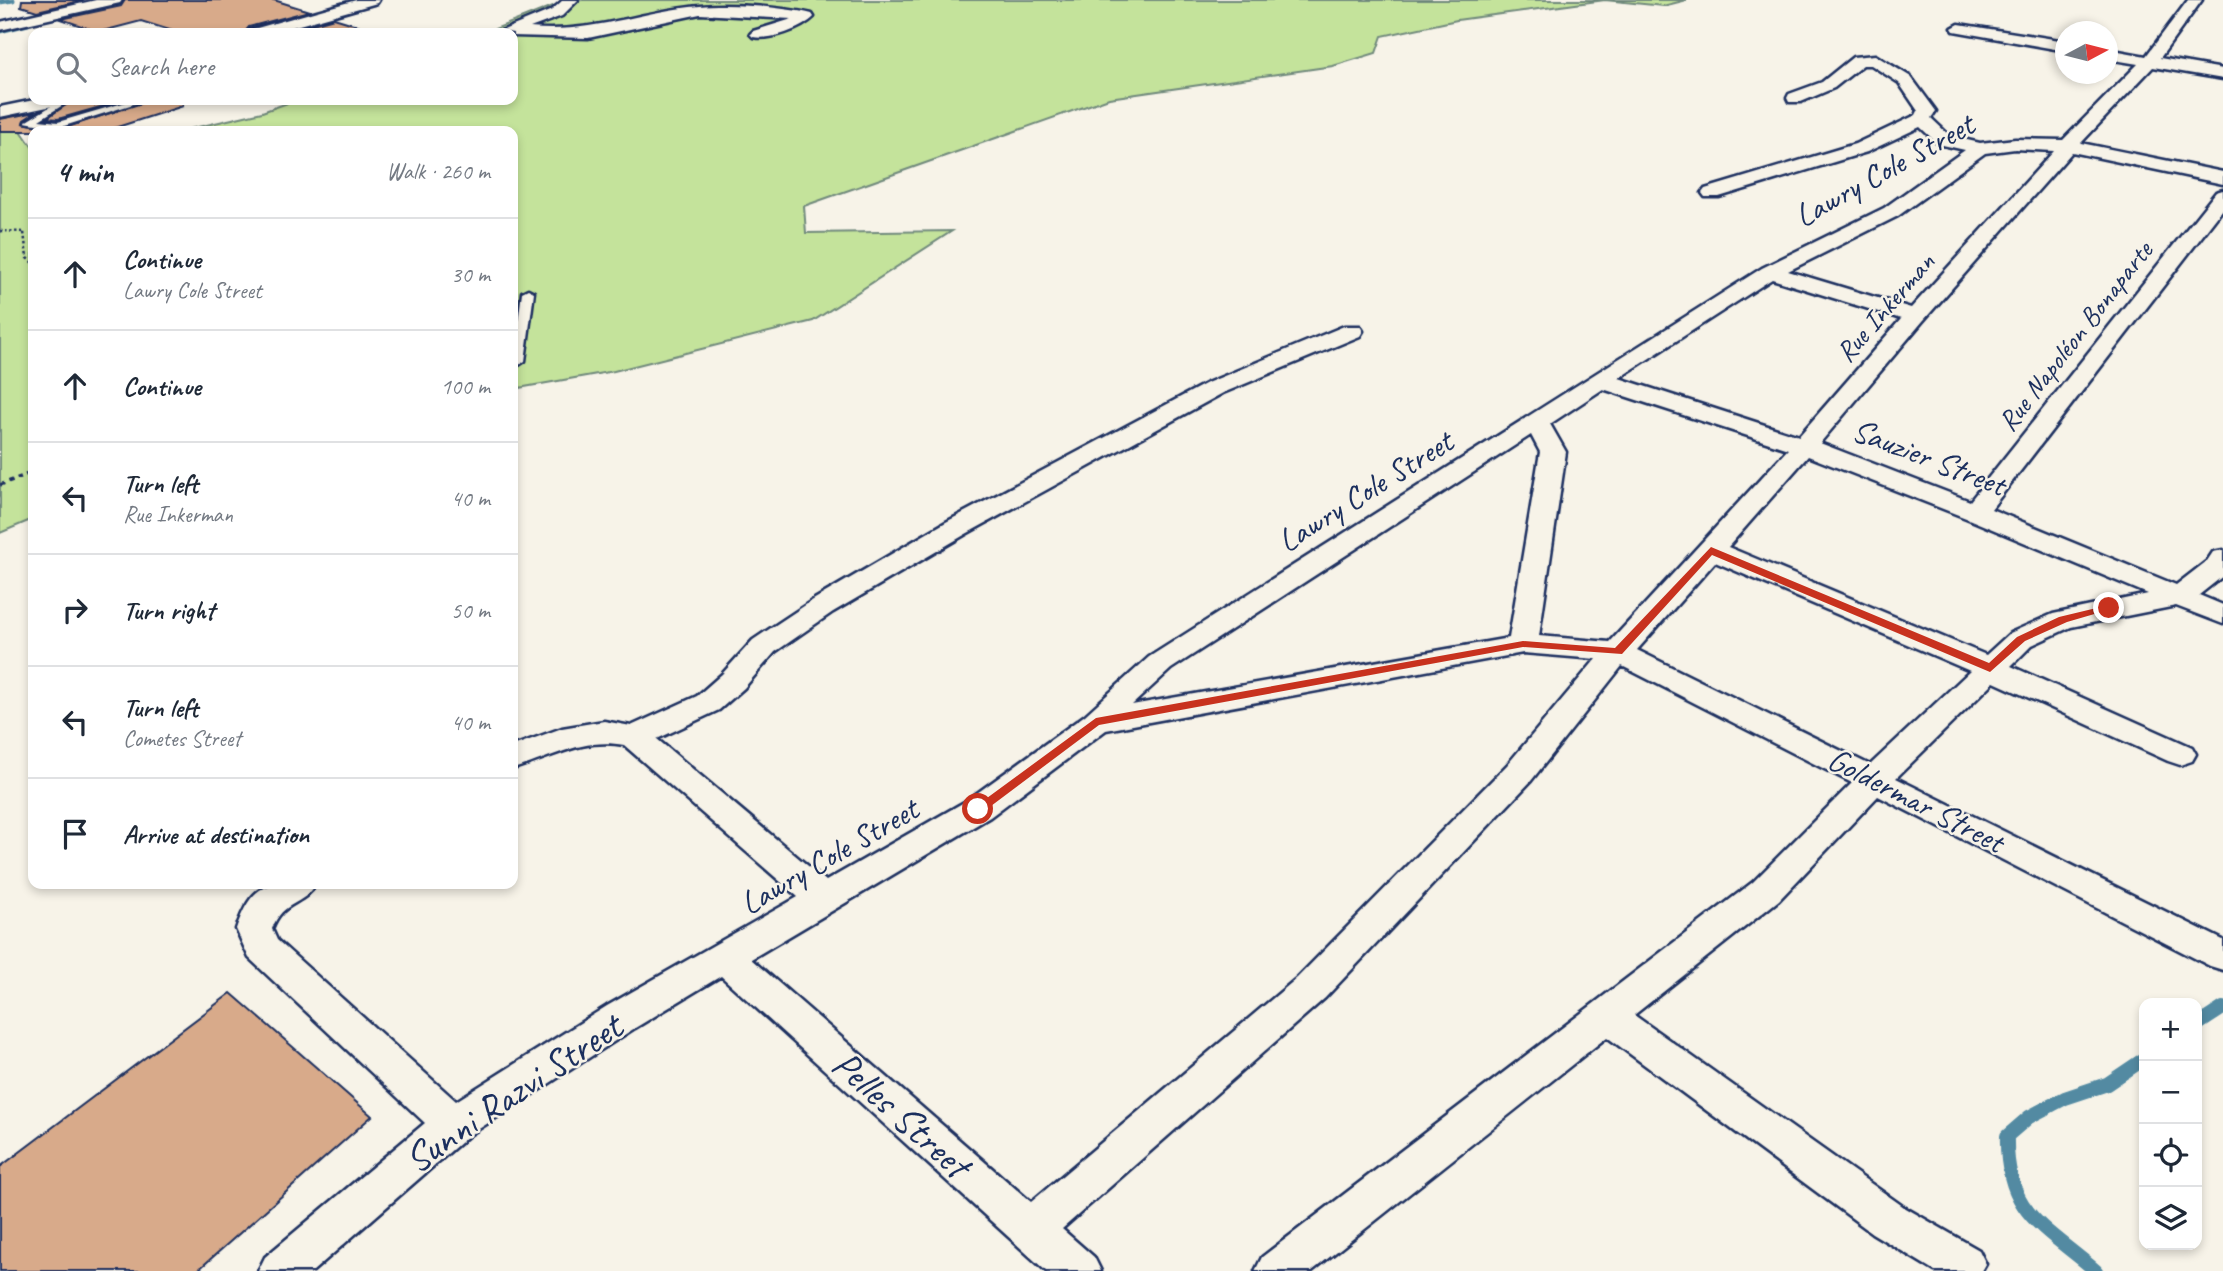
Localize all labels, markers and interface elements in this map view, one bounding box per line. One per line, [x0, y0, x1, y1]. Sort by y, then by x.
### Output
north arrow [2055, 21, 2118, 84]
search box [28, 28, 518, 105]
icon: search [52, 48, 90, 86]
text: Search here [108, 50, 214, 83]
street label: Lawry Cole Street [1787, 102, 1984, 237]
text: 4 min [56, 153, 113, 191]
text: Walk · 260 m [386, 157, 490, 186]
street label: Rue Napoléon Bonaparte [1990, 233, 2161, 438]
text: Continue [123, 243, 201, 276]
street label: Rue Inkerman [1828, 245, 1942, 369]
icon: ahead [56, 255, 94, 293]
text: 30 m [451, 260, 490, 289]
text: Lawry Cole Street [123, 276, 262, 305]
icon: ahead [56, 367, 94, 405]
text: Continue [123, 370, 201, 403]
text: 100 m [441, 372, 490, 401]
street label: Sauzier Street [1846, 409, 2014, 507]
street label: Lawry Cole Street [1270, 419, 1463, 561]
text: Turn left [123, 467, 198, 500]
icon: left [56, 479, 94, 517]
text: 40 m [451, 484, 490, 513]
text: Rue Inkerman [123, 500, 233, 529]
icon: right [56, 591, 94, 629]
route end [2093, 592, 2124, 623]
text: Turn right [123, 594, 214, 627]
text: 50 m [451, 596, 490, 625]
text: Turn left [123, 691, 198, 724]
icon: left [56, 703, 94, 741]
text: 40 m [451, 708, 490, 737]
text: Cometes Street [123, 724, 241, 753]
street label: Goldermar Street [1821, 738, 2014, 864]
street label: Lawry Cole Street [732, 787, 928, 924]
route start [962, 793, 993, 824]
icon: arrive [56, 815, 94, 853]
text: Arrive at destination [123, 818, 309, 851]
map controls [2139, 998, 2202, 1250]
button: + [2139, 998, 2202, 1061]
street label: Sunni Razvi Street [395, 1000, 634, 1184]
street label: Pelles Street [822, 1039, 984, 1193]
button: − [2139, 1061, 2202, 1124]
button: locate [2139, 1124, 2202, 1187]
button: layers [2139, 1187, 2202, 1250]

